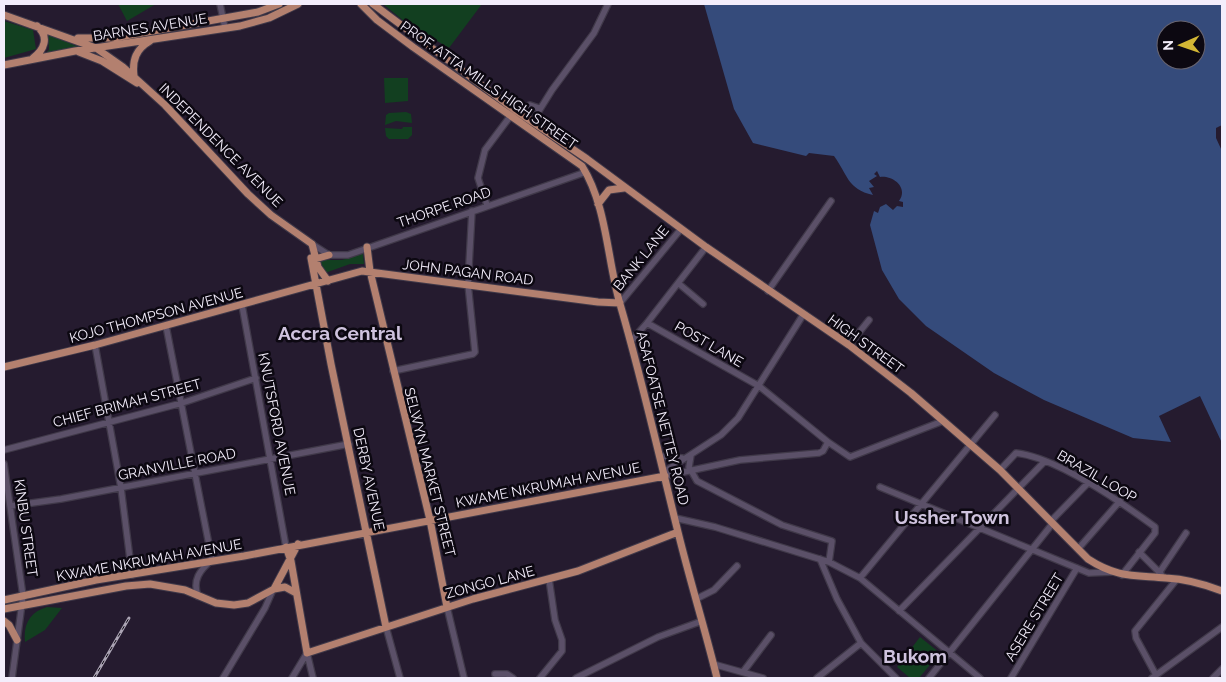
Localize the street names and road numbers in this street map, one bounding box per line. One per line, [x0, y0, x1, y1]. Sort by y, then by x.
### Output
street label: BARNES AVENUE [92, 10, 208, 44]
street label: PROF. ATTA MILLS HIGH STREET [398, 18, 581, 153]
street label: INDEPENDENCE AVENUE [156, 80, 286, 210]
street label: THORPE ROAD [395, 183, 493, 231]
street label: BANK LANE [610, 222, 672, 294]
street label: JOHN PAGAN ROAD [402, 256, 534, 288]
street label: KOJO THOMPSON AVENUE [68, 284, 244, 346]
street label: HIGH STREET [825, 311, 907, 377]
street label: POST LANE [672, 318, 746, 370]
street label: ASAFOATSE NETTEY ROAD [634, 329, 692, 507]
street label: KNUTSFORD AVENUE [255, 351, 299, 497]
street label: CHIEF BRIMAH STREET [51, 375, 203, 430]
street label: SELWYN MARKET STREET [401, 386, 459, 559]
street label: DERBY AVENUE [350, 426, 388, 532]
street label: GRANVILLE ROAD [117, 445, 237, 483]
street label: BRAZIL LOOP [1054, 447, 1140, 505]
street label: KWAME NKRUMAH AVENUE [454, 459, 642, 511]
street label: KINBU STREET [11, 478, 41, 578]
street label: KWAME NKRUMAH AVENUE [55, 536, 243, 584]
street label: ZONGO LANE [444, 563, 536, 601]
street label: ASERE STREET [1002, 570, 1067, 664]

